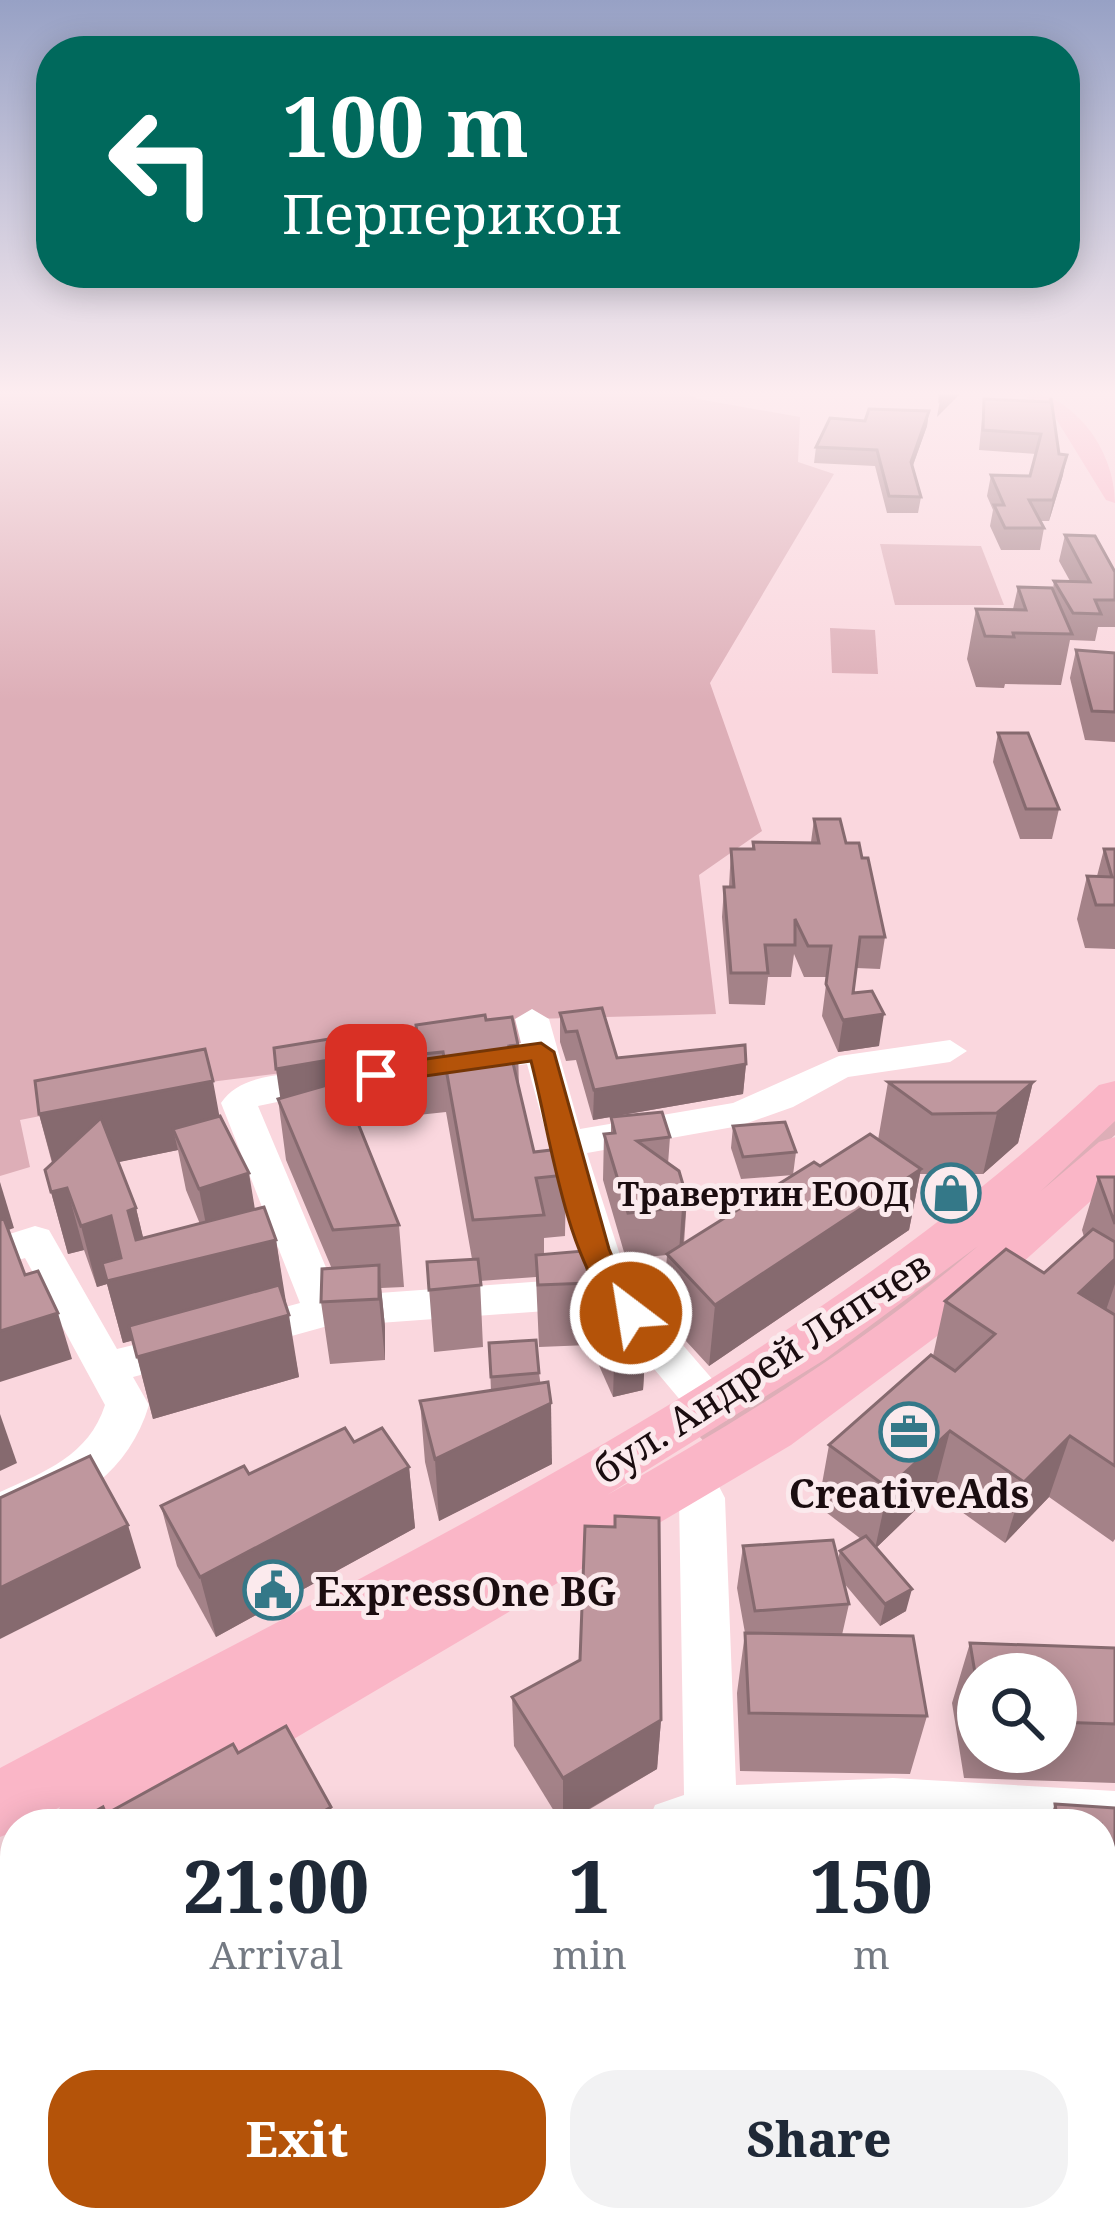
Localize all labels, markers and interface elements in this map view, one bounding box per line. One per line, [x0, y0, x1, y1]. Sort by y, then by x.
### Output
text: 100 m [282, 67, 529, 182]
icon: left [84, 84, 240, 240]
text: Перперикон [282, 176, 622, 250]
pin [325, 1024, 427, 1126]
icon: arrive [343, 1042, 409, 1108]
shop icon: Травертин ЕООД [920, 1162, 982, 1224]
place label: Травертин ЕООД [617, 1171, 909, 1216]
street label: бул. Андрей Ляпчев [582, 1237, 940, 1495]
position arrow [568, 1250, 694, 1376]
office icon: CreativeAds [878, 1401, 940, 1463]
place label: CreativeAds [789, 1466, 1029, 1519]
public building icon: ExpressOne BG [242, 1559, 304, 1621]
place label: ExpressOne BG [315, 1564, 616, 1617]
map controls [957, 1653, 1077, 1773]
button: search [957, 1653, 1077, 1773]
text: 21:00 [183, 1836, 369, 1934]
text: 1 [569, 1836, 610, 1934]
text: 150 [810, 1836, 933, 1934]
text: Arrival [210, 1927, 343, 1980]
text: min [552, 1927, 627, 1980]
text: m [853, 1927, 890, 1980]
button: Exit [48, 2070, 546, 2208]
button: Share [570, 2070, 1068, 2208]

